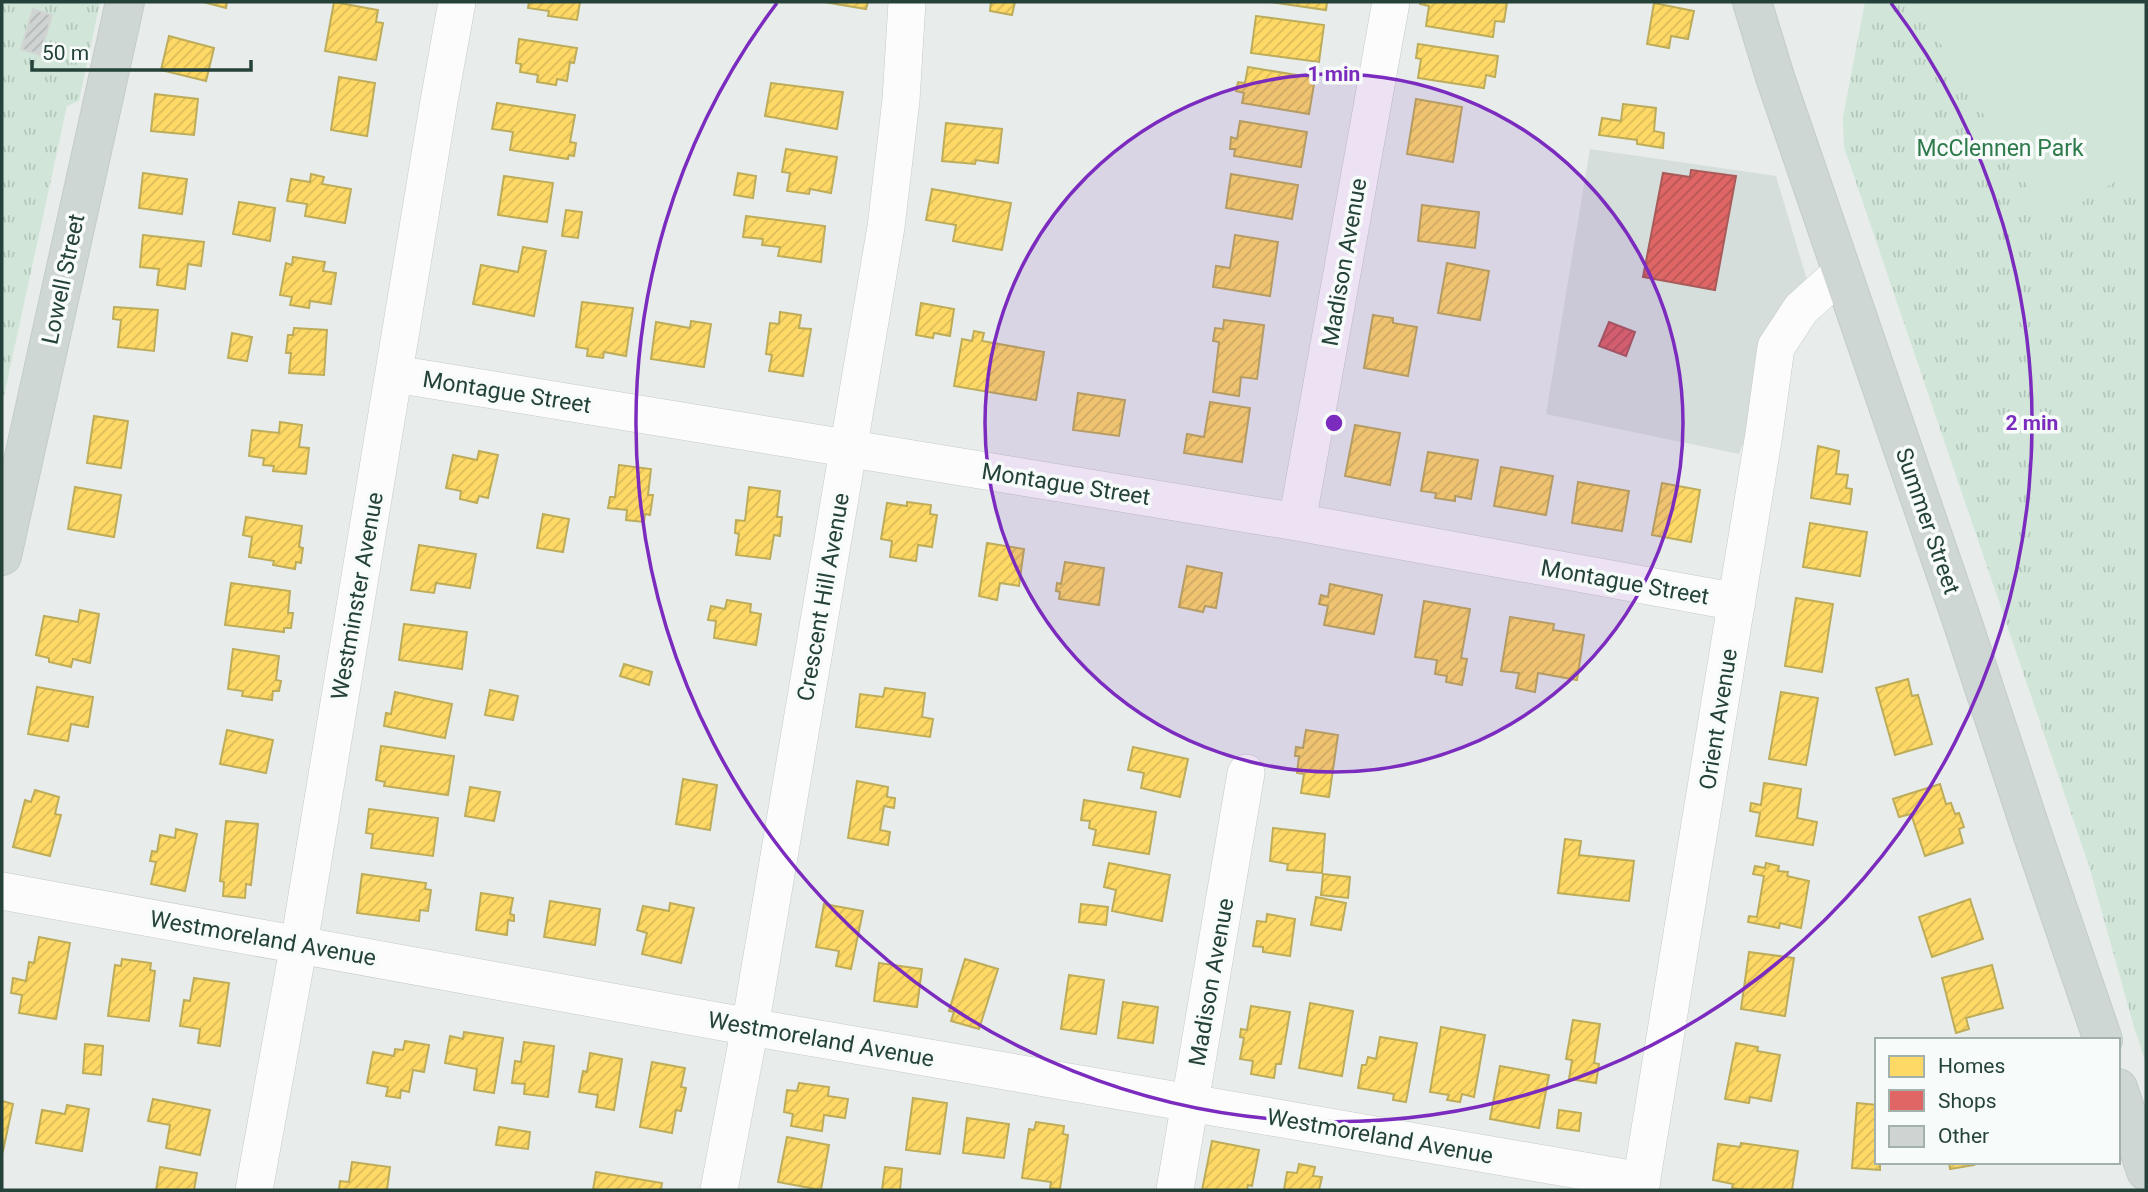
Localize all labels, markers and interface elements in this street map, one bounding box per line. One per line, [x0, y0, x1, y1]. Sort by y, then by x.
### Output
scale bar [32, 28, 250, 72]
text: 50 m [42, 41, 89, 65]
text: 1 min [1308, 62, 1360, 86]
park label: McClennen Park [1916, 135, 2084, 162]
street label: Madison Avenue [1316, 176, 1373, 348]
street label: Lowell Street [37, 211, 90, 347]
street label: Montague Street [421, 366, 593, 419]
centre of rings [1322, 411, 1346, 435]
text: 2 min [2006, 411, 2058, 435]
street label: Summer Street [1890, 444, 1965, 598]
street label: Montague Street [980, 458, 1152, 511]
street label: Westminster Avenue [326, 490, 389, 702]
street label: Crescent Hill Avenue [792, 491, 855, 703]
street label: Montague Street [1539, 554, 1711, 611]
street label: Orient Avenue [1694, 647, 1743, 792]
street label: Madison Avenue [1183, 896, 1240, 1068]
street label: Westmoreland Avenue [148, 905, 378, 972]
street label: Westmoreland Avenue [706, 1006, 936, 1073]
legend [1875, 1038, 2120, 1164]
text: Homes [1938, 1054, 2005, 1078]
text: Shops [1938, 1089, 1997, 1113]
street label: Westmoreland Avenue [1265, 1103, 1495, 1170]
text: Other [1938, 1124, 1989, 1148]

